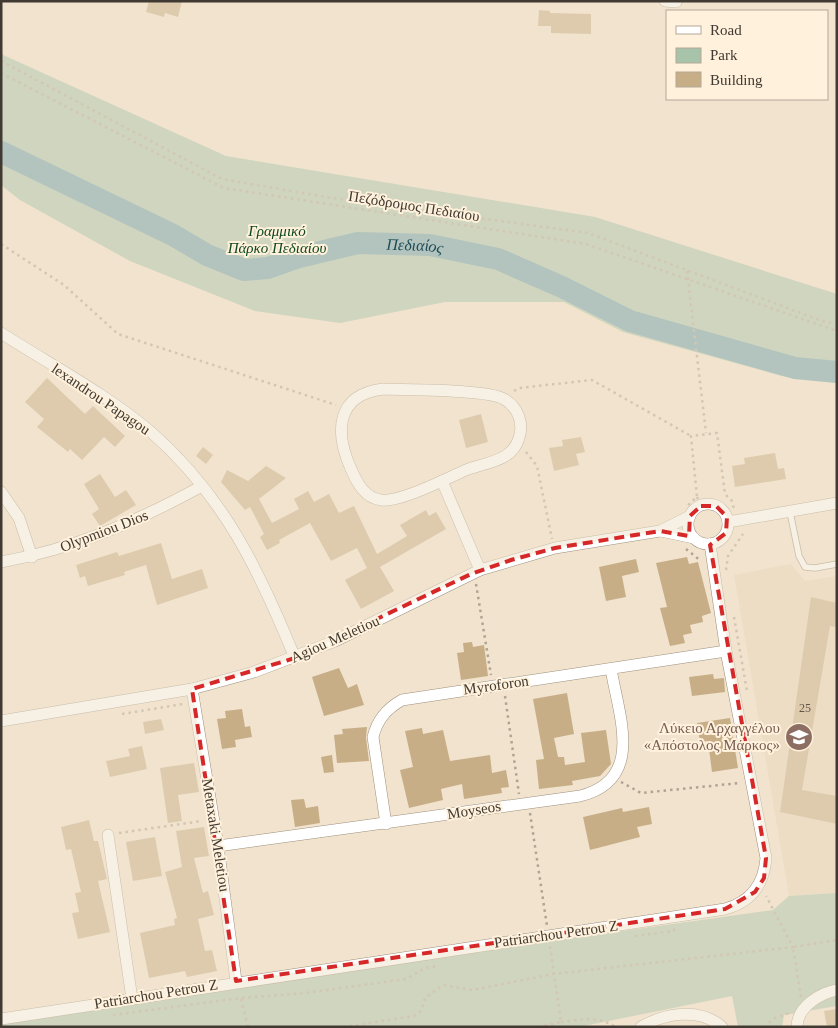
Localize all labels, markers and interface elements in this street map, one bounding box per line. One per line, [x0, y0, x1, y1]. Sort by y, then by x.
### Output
legend [666, 10, 828, 100]
text: Road [710, 22, 742, 38]
text: Park [710, 47, 738, 63]
text: Building [710, 72, 763, 88]
street label: Πεζόδρομος Πεδιαίου [347, 188, 481, 224]
park label: Γραμμικό Πάρκο Πεδιαίου [227, 223, 326, 256]
water label: Πεδιαίος [385, 236, 445, 257]
street label: lexandrou Papagou [49, 360, 154, 438]
street label: Olypmiou Dios [58, 507, 150, 555]
street label: Agiou Meletiou [288, 612, 382, 666]
street label: Myroforon [462, 672, 530, 698]
house number: 25 [799, 701, 811, 715]
place label: Λύκειο Αρχαγγέλου «Απόστολος Μάρκος» [644, 720, 780, 753]
school or university icon: Λύκειο Αρχαγγέλου «Απόστολος Μάρκος» [784, 722, 814, 752]
street label: Metaxaki Meletiou [199, 777, 233, 893]
street label: Moyseos [446, 798, 502, 822]
street label: Patriarchou Petrou Z [493, 917, 619, 951]
street label: Patriarchou Petrou Z [93, 976, 219, 1012]

